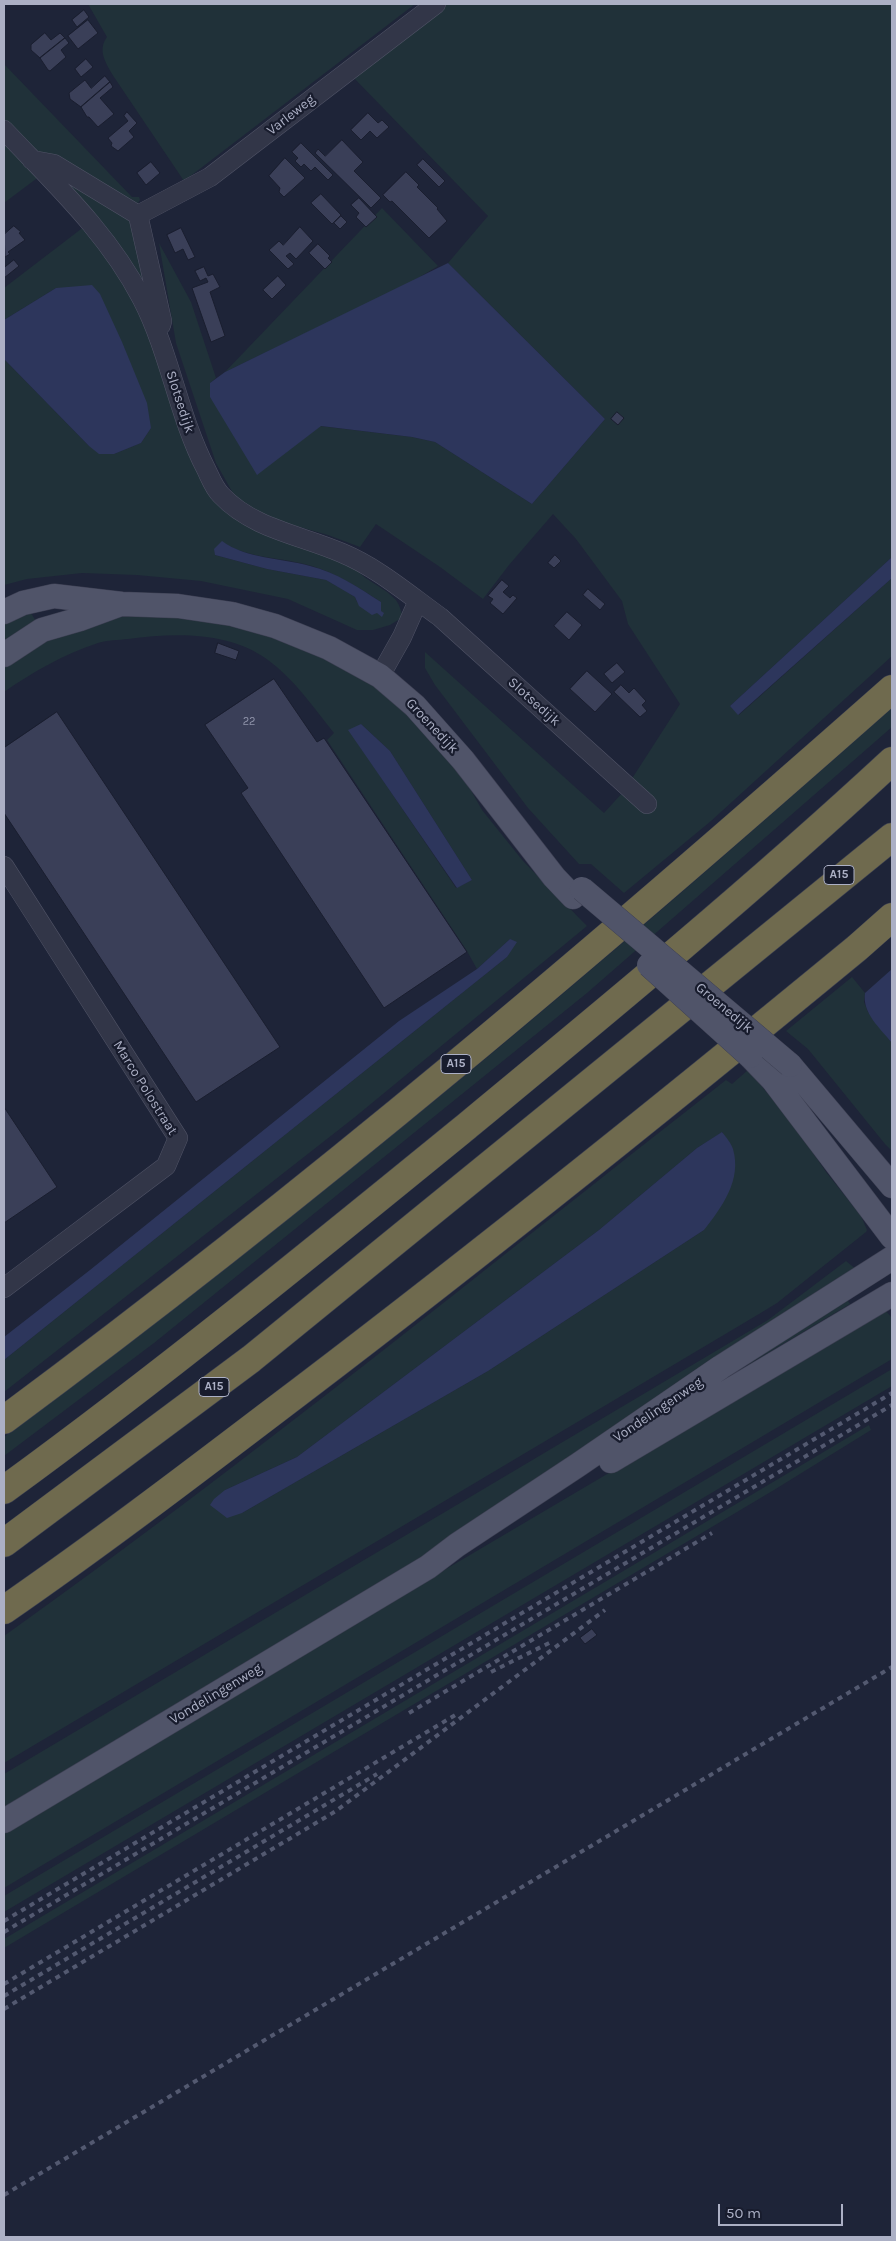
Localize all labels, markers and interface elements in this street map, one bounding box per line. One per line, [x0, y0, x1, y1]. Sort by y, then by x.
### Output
street label: Varleweg [264, 91, 318, 139]
street label: Slotsedijk [162, 369, 198, 435]
street label: Slotsedijk [504, 674, 564, 730]
street label: Groenedijk [402, 695, 462, 757]
house number: 22 [243, 715, 255, 729]
road number: A15 [824, 866, 854, 884]
street label: Groenedijk [692, 979, 756, 1037]
street label: Marco Polostraat [109, 1038, 181, 1138]
road number: A15 [441, 1054, 471, 1074]
street label: Vondelingenweg [610, 1374, 706, 1446]
road number: A15 [199, 1378, 229, 1396]
street label: Vondelingenweg [167, 1660, 265, 1728]
scale bar [721, 2194, 846, 2226]
text: 50 m [726, 2204, 761, 2222]

